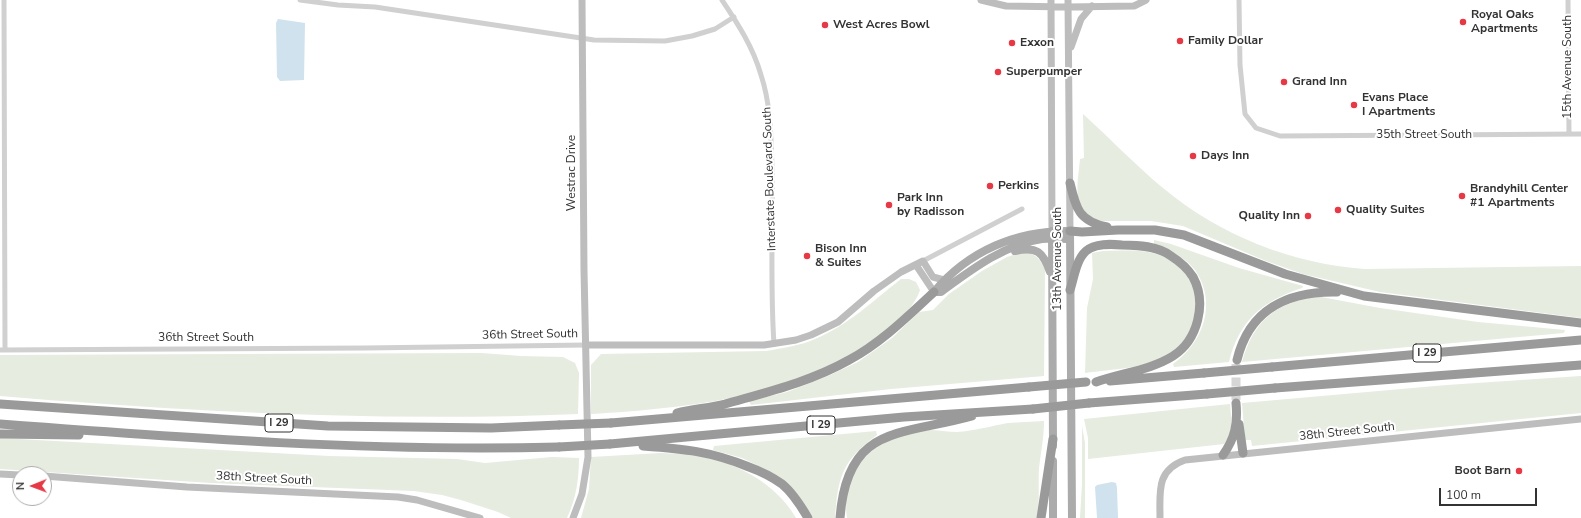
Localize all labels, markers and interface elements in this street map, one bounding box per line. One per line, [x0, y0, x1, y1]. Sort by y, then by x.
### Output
place label: Royal Oaks Apartments [1471, 8, 1538, 36]
street label: 15th Avenue South [1561, 15, 1575, 119]
marker: Royal Oaks Apartments [1458, 17, 1468, 27]
place label: West Acres Bowl [833, 18, 930, 32]
marker: West Acres Bowl [820, 20, 830, 30]
place label: Family Dollar [1188, 34, 1263, 48]
place label: Exxon [1020, 36, 1054, 50]
marker: Family Dollar [1175, 36, 1185, 46]
marker: Exxon [1007, 38, 1017, 48]
place label: Superpumper [1006, 65, 1082, 79]
marker: Superpumper [993, 67, 1003, 77]
place label: Grand Inn [1292, 75, 1347, 89]
marker: Grand Inn [1279, 77, 1289, 87]
place label: Evans Place I Apartments [1362, 91, 1435, 119]
marker: Evans Place I Apartments [1349, 100, 1359, 110]
street label: Interstate Boulevard South [760, 107, 780, 251]
street label: 35th Street South [1376, 128, 1472, 142]
street label: Westrac Drive [565, 135, 579, 211]
place label: Days Inn [1201, 149, 1249, 163]
marker: Days Inn [1188, 151, 1198, 161]
place label: Perkins [998, 179, 1039, 193]
marker: Perkins [985, 181, 995, 191]
place label: Brandyhill Center #1 Apartments [1470, 182, 1568, 210]
place label: Park Inn by Radisson [897, 191, 964, 219]
marker: Brandyhill Center #1 Apartments [1457, 191, 1467, 201]
marker: Park Inn by Radisson [884, 200, 894, 210]
place label: Quality Suites [1346, 203, 1425, 217]
marker: Quality Suites [1333, 205, 1343, 215]
street label: 13th Avenue South [1051, 207, 1065, 311]
place label: Quality Inn [1239, 209, 1300, 223]
marker: Quality Inn [1303, 211, 1313, 221]
place label: Bison Inn & Suites [815, 242, 867, 270]
marker: Bison Inn & Suites [802, 251, 812, 261]
street label: 36th Street South [482, 327, 578, 343]
street label: 36th Street South [158, 331, 254, 345]
road number: I 29 [1413, 344, 1441, 362]
road number: I 29 [265, 414, 293, 432]
road number: I 29 [807, 416, 835, 434]
street label: 38th Street South [1298, 420, 1396, 444]
place label: Boot Barn [1455, 464, 1511, 478]
north arrow [12, 466, 52, 506]
marker: Boot Barn [1514, 466, 1524, 476]
street label: 38th Street South [216, 469, 312, 489]
scale bar [1441, 480, 1539, 506]
text: N [13, 482, 28, 490]
text: 100 m [1446, 487, 1481, 503]

